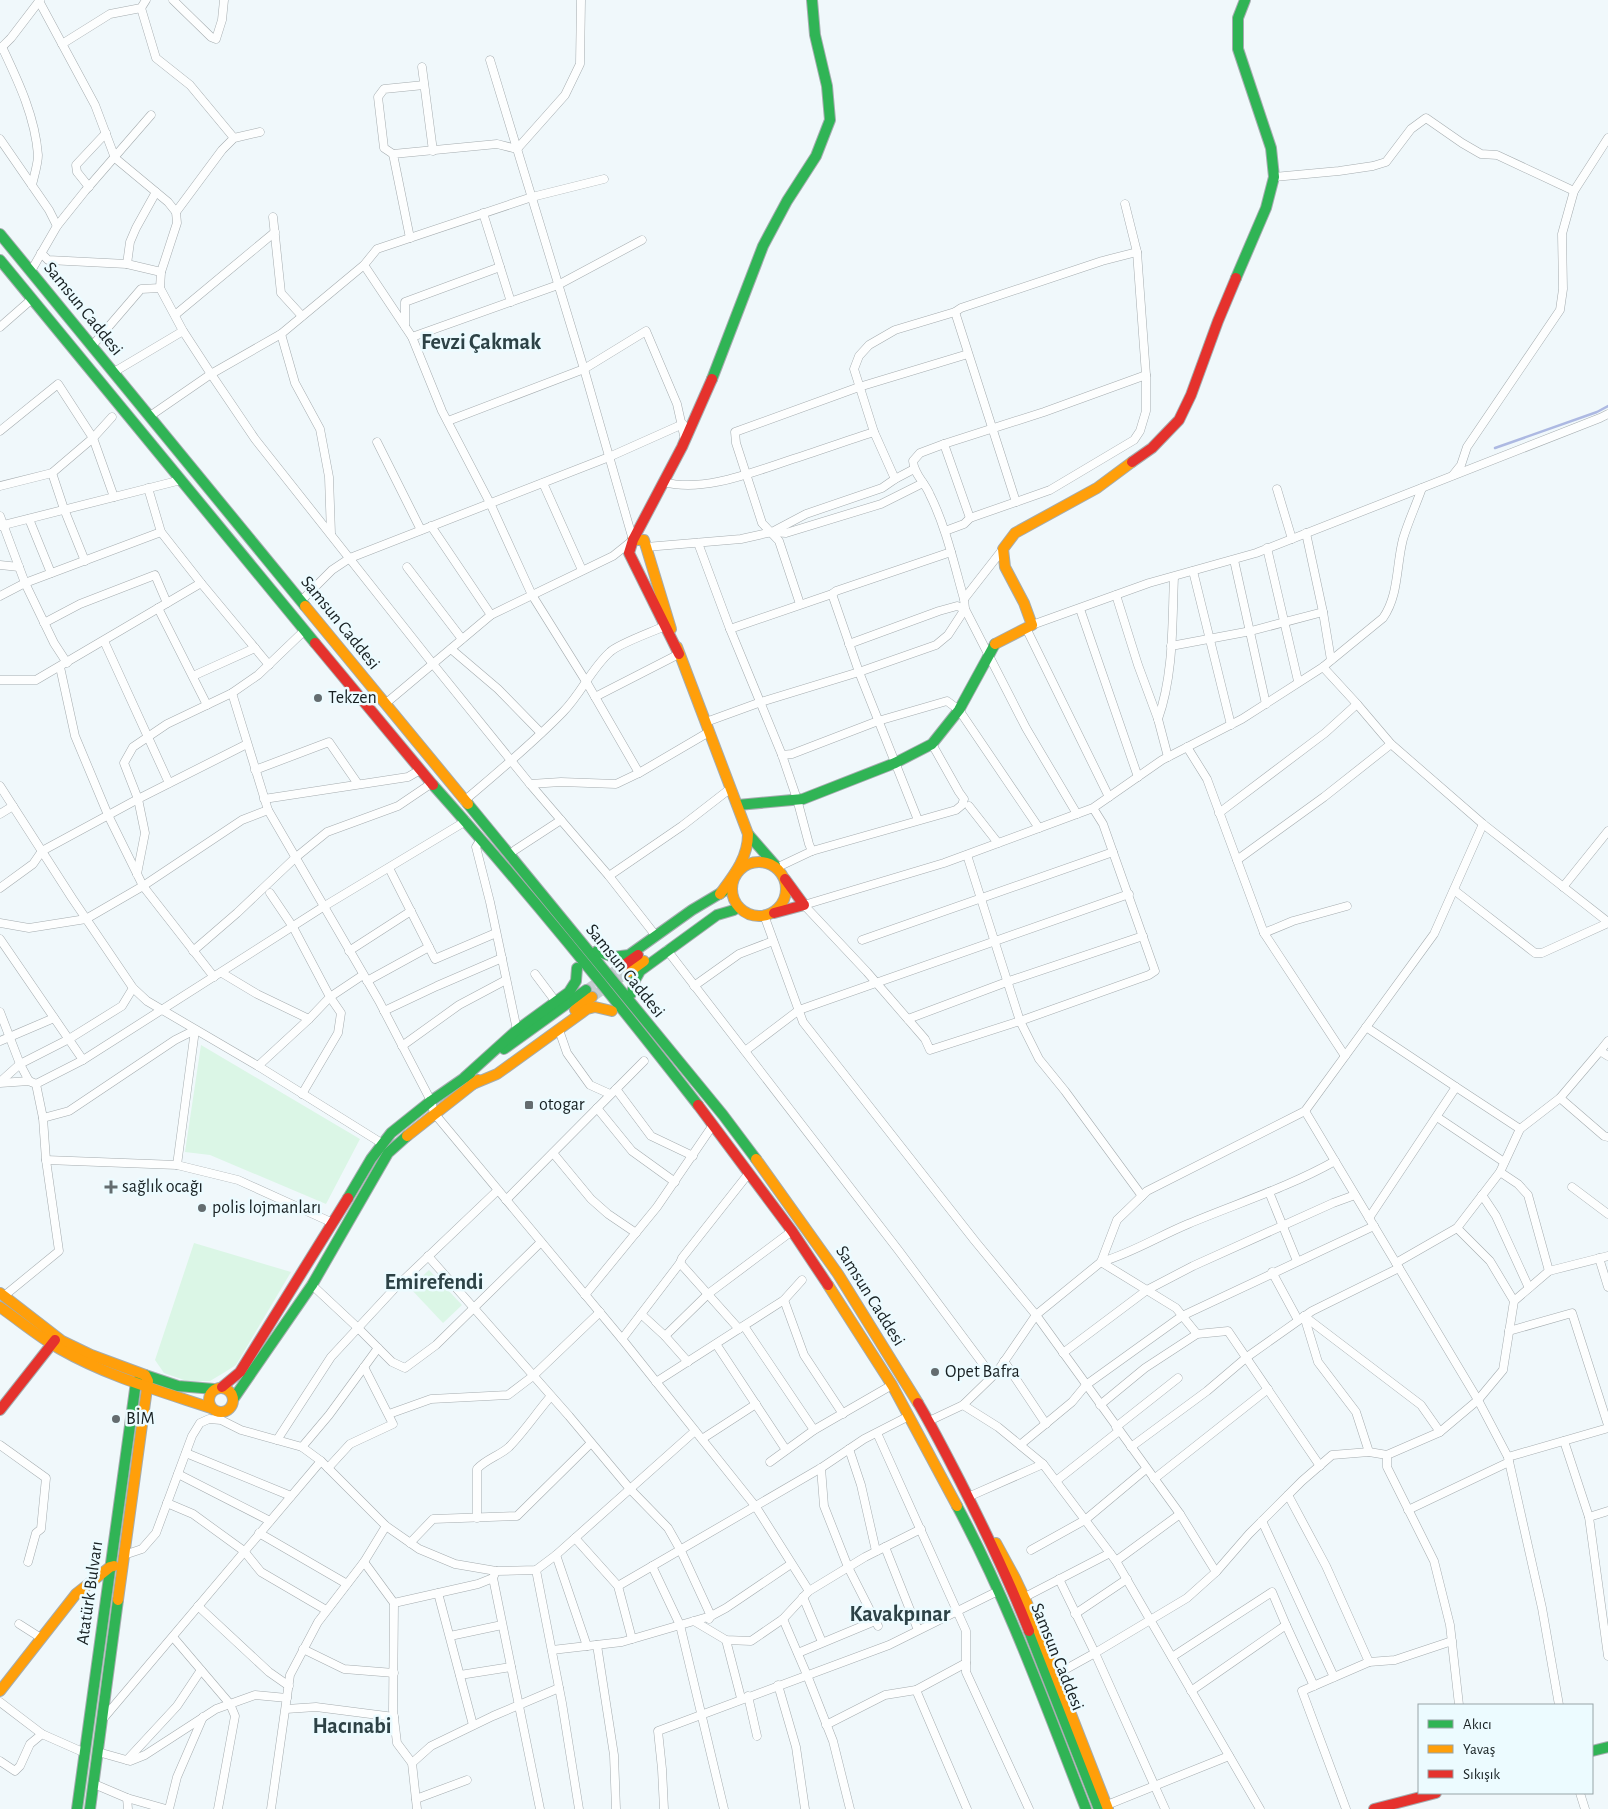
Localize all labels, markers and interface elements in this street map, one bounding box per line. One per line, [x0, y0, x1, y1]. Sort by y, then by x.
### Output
street label: Samsun Caddesi [40, 259, 126, 359]
district label: Fevzi Çakmak [421, 331, 541, 353]
street label: Samsun Caddesi [297, 573, 383, 673]
place label: Tekzen [328, 689, 377, 707]
marker: Tekzen [312, 692, 324, 704]
street label: Samsun Caddesi [582, 921, 668, 1021]
place label: otogar [539, 1096, 585, 1114]
marker: otogar [523, 1099, 535, 1111]
place label: sağlık ocağı [122, 1178, 203, 1196]
marker: sağlık ocağı [104, 1180, 118, 1194]
place label: polis lojmanları [212, 1199, 321, 1217]
marker: polis lojmanları [196, 1202, 208, 1214]
street label: Samsun Caddesi [832, 1243, 908, 1349]
district label: Emirefendi [385, 1271, 483, 1293]
place label: Opet Bafra [945, 1363, 1020, 1381]
marker: Opet Bafra [929, 1366, 941, 1378]
place label: BİM [126, 1408, 155, 1428]
marker: BİM [110, 1413, 122, 1425]
street label: Atatürk Bulvarı [74, 1540, 106, 1646]
street label: Samsun Caddesi [1027, 1601, 1087, 1713]
district label: Kavakpınar [850, 1603, 951, 1625]
legend [1418, 1704, 1593, 1794]
district label: Hacınabi [312, 1715, 392, 1737]
text: Akıcı [1463, 1717, 1492, 1732]
text: Yavaş [1463, 1742, 1495, 1757]
text: Sıkışık [1463, 1767, 1500, 1782]

